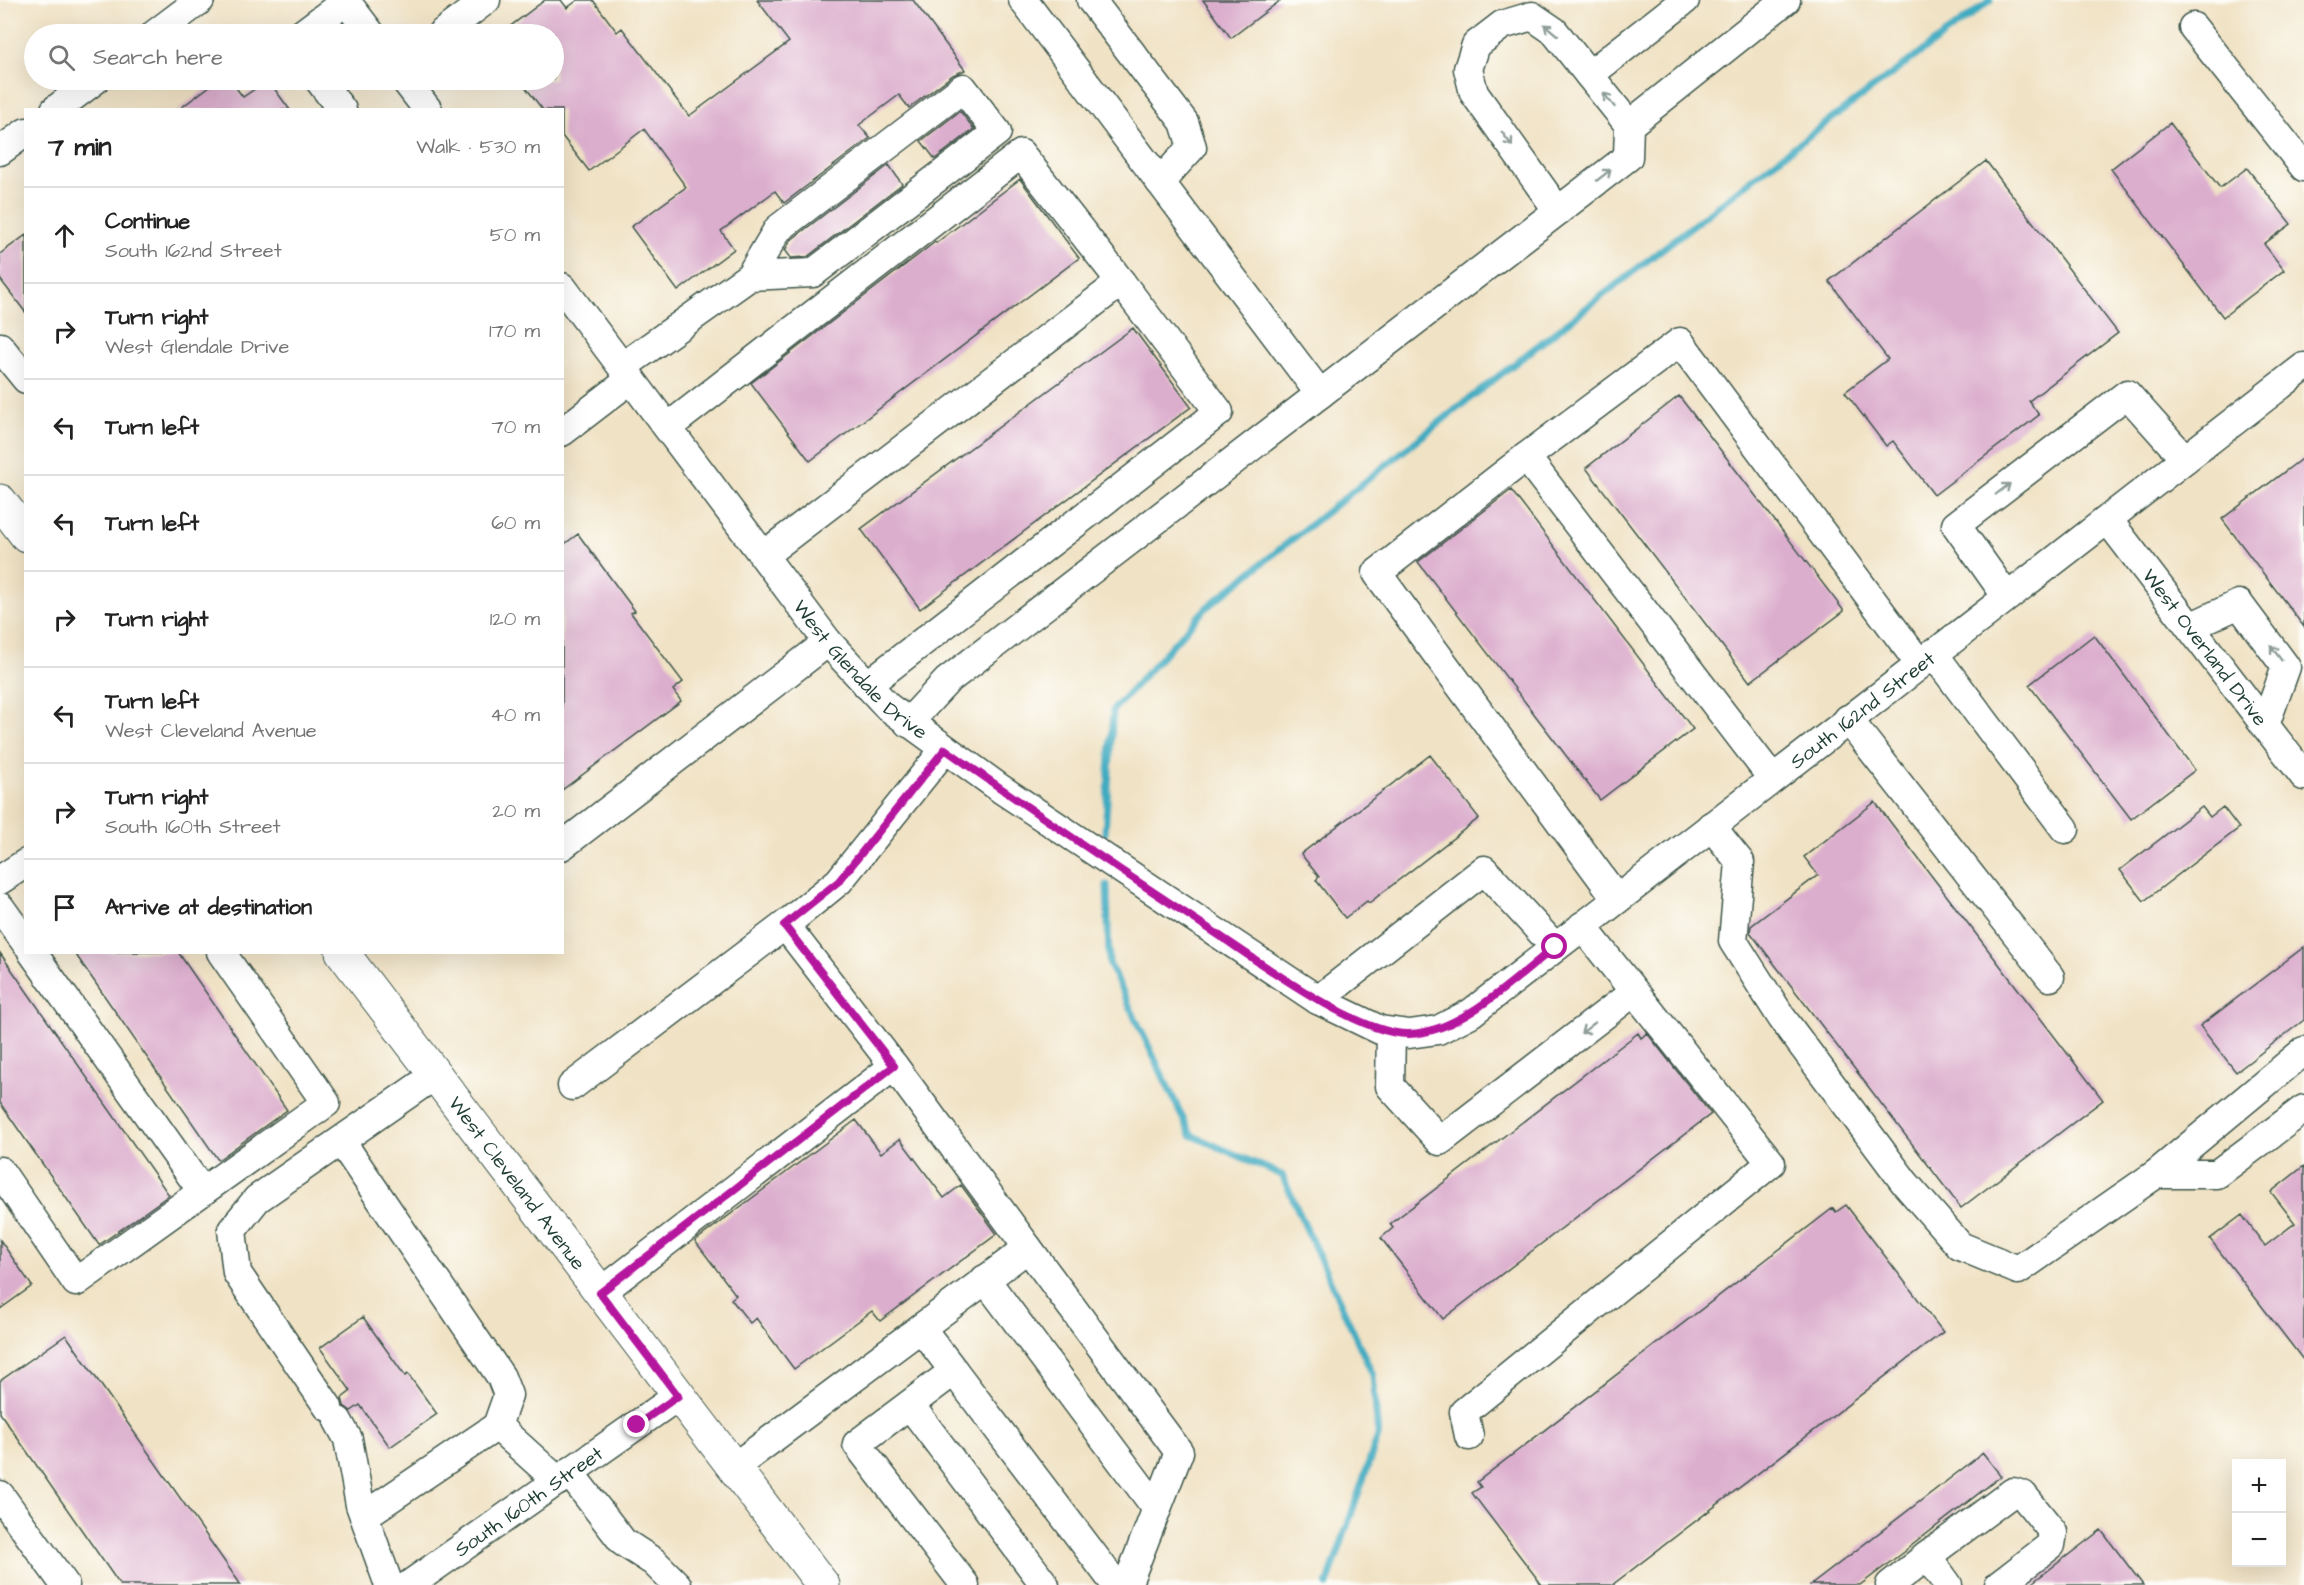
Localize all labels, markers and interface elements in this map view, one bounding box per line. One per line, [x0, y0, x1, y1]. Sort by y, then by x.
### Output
search box [24, 24, 564, 90]
one-way arrow [1543, 24, 1559, 37]
icon: search [45, 41, 78, 74]
text: Search here [93, 42, 223, 73]
one-way arrow [1602, 92, 1615, 108]
text: 7 min [48, 129, 112, 165]
one-way arrow [1500, 131, 1513, 147]
text: Walk · 530 m [416, 133, 540, 161]
one-way arrow [1596, 169, 1612, 182]
text: Continue [105, 206, 190, 237]
icon: ahead [48, 219, 81, 252]
text: 50 m [490, 221, 540, 249]
text: South 162nd Street [105, 237, 282, 265]
text: Turn right [105, 302, 208, 333]
icon: right [48, 315, 81, 348]
text: 170 m [489, 317, 540, 345]
text: West Glendale Drive [105, 333, 289, 361]
icon: left [48, 411, 81, 444]
text: Turn left [105, 412, 199, 443]
text: 70 m [492, 413, 540, 441]
one-way arrow [1994, 483, 2010, 495]
icon: left [48, 507, 81, 540]
text: Turn left [105, 508, 199, 539]
text: 60 m [491, 509, 540, 537]
street label: West Overland Drive [2135, 563, 2274, 732]
street label: West Glendale Drive [786, 594, 933, 746]
icon: right [48, 603, 81, 636]
text: Turn right [105, 604, 208, 635]
text: 120 m [490, 605, 540, 633]
street label: South 162nd Street [1784, 645, 1941, 776]
one-way arrow [2269, 645, 2282, 661]
text: Turn left [105, 686, 199, 717]
icon: left [48, 699, 81, 732]
text: 40 m [490, 701, 540, 729]
text: West Cleveland Avenue [105, 717, 317, 745]
text: Turn right [105, 782, 208, 813]
icon: right [48, 795, 81, 828]
text: 20 m [492, 797, 540, 825]
text: South 160th Street [105, 813, 281, 841]
icon: arrive [48, 891, 81, 924]
text: Arrive at destination [105, 892, 312, 923]
route start [1541, 933, 1567, 959]
one-way arrow [1580, 1021, 1596, 1034]
street label: West Cleveland Avenue [441, 1091, 592, 1276]
route end [623, 1411, 649, 1437]
street label: South 160th Street [449, 1440, 609, 1564]
map controls [2232, 1459, 2286, 1567]
button: + [2232, 1459, 2286, 1513]
button: − [2232, 1513, 2286, 1567]

